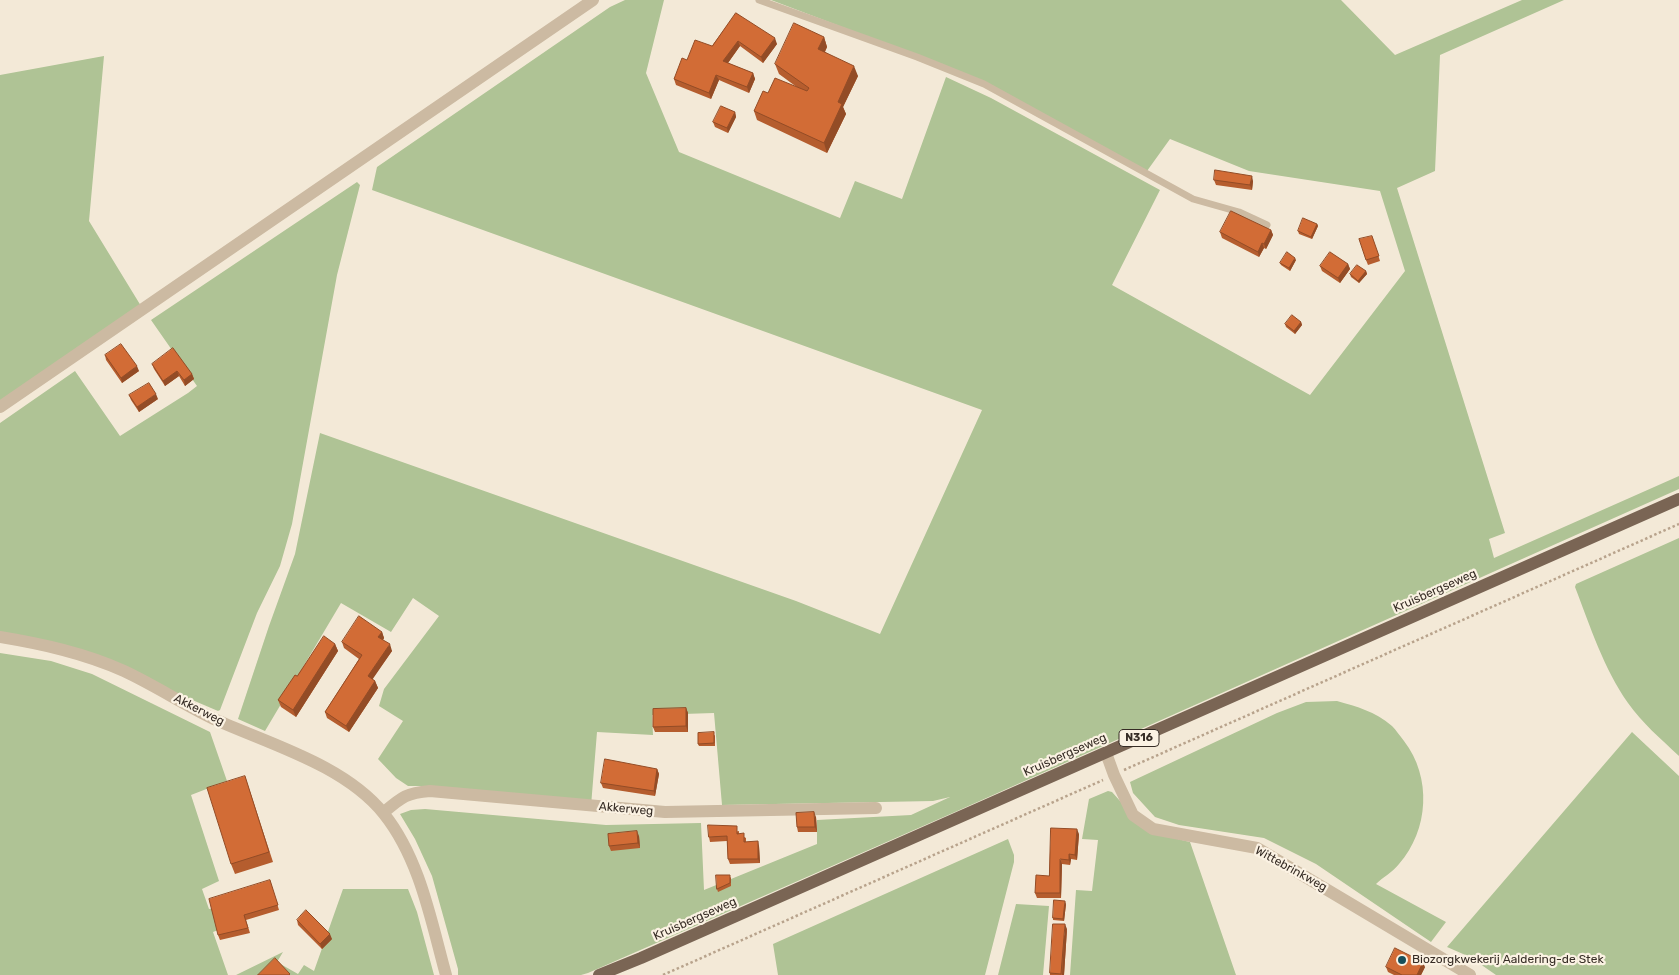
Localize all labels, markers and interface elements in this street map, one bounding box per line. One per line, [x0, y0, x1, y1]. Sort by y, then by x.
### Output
street label: Kruisbergseweg [1391, 566, 1479, 616]
street label: Akkerweg [171, 691, 227, 729]
street label: Kruisbergseweg [1021, 730, 1109, 780]
road number: N316 [1119, 730, 1159, 746]
street label: Akkerweg [598, 799, 654, 819]
street label: Wittebrinkweg [1253, 843, 1329, 895]
street label: Kruisbergseweg [651, 894, 739, 944]
place label: Biozorgkwekerij Aaldering-de Stek [1412, 953, 1604, 967]
marker: Biozorgkwekerij Aaldering-de Stek [1396, 954, 1408, 966]

